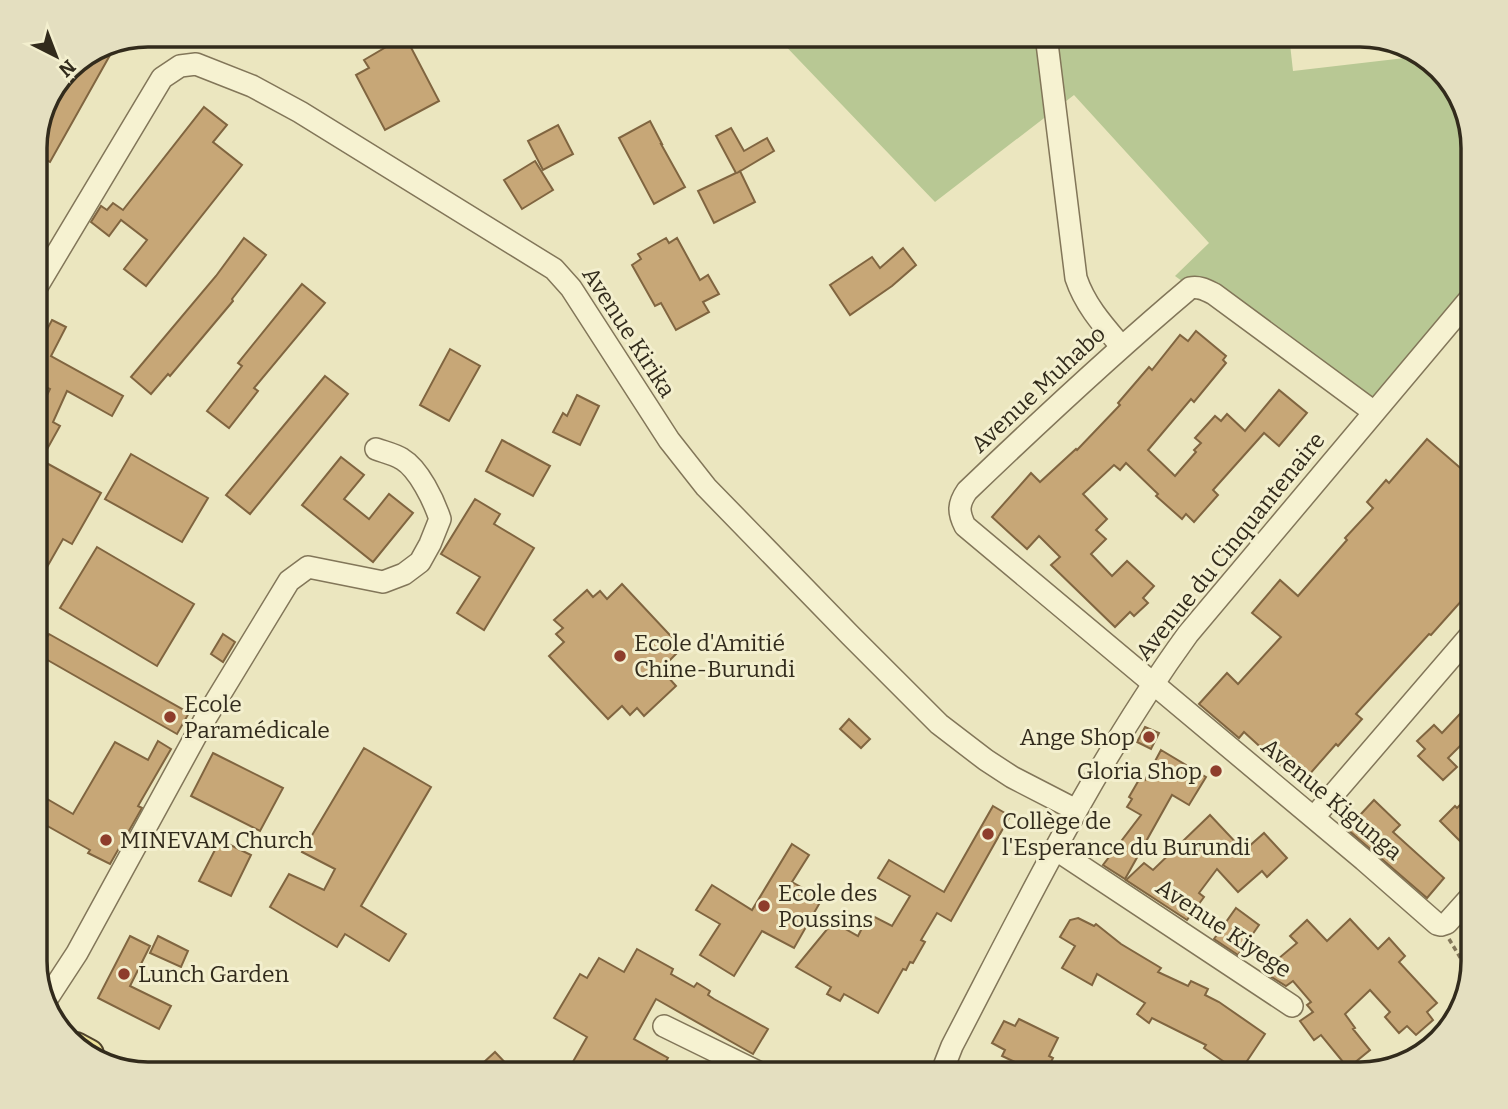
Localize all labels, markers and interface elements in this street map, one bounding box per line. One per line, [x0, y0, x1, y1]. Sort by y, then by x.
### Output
north arrow [21, 21, 91, 91]
text: N [54, 55, 80, 82]
street label: Avenue Kirika [576, 262, 682, 403]
street label: Avenue Muhabo [965, 320, 1111, 458]
street label: Avenue du Cinquantenaire [1129, 426, 1331, 666]
place label: Ecole d'Amitié Chine-Burundi [634, 629, 795, 683]
marker: Ecole d'Amitié Chine-Burundi [612, 648, 628, 664]
place label: Ecole Paramédicale [184, 690, 330, 744]
marker: Ecole Paramédicale [162, 709, 178, 725]
place label: Ange Shop [1020, 723, 1135, 751]
marker: Ange Shop [1141, 729, 1157, 745]
street label: Avenue Kigunga [1256, 732, 1408, 866]
place label: Gloria Shop [1077, 757, 1202, 785]
marker: Gloria Shop [1208, 763, 1224, 779]
place label: Collège de l'Esperance du Burundi [1002, 807, 1251, 861]
place label: MINEVAM Church [120, 826, 313, 854]
marker: Collège de l'Esperance du Burundi [980, 826, 996, 842]
marker: MINEVAM Church [98, 832, 114, 848]
street label: Avenue Kiyege [1151, 872, 1297, 984]
place label: Ecole des Poussins [778, 879, 878, 933]
marker: Ecole des Poussins [756, 898, 772, 914]
place label: Lunch Garden [138, 960, 290, 988]
marker: Lunch Garden [116, 966, 132, 982]

